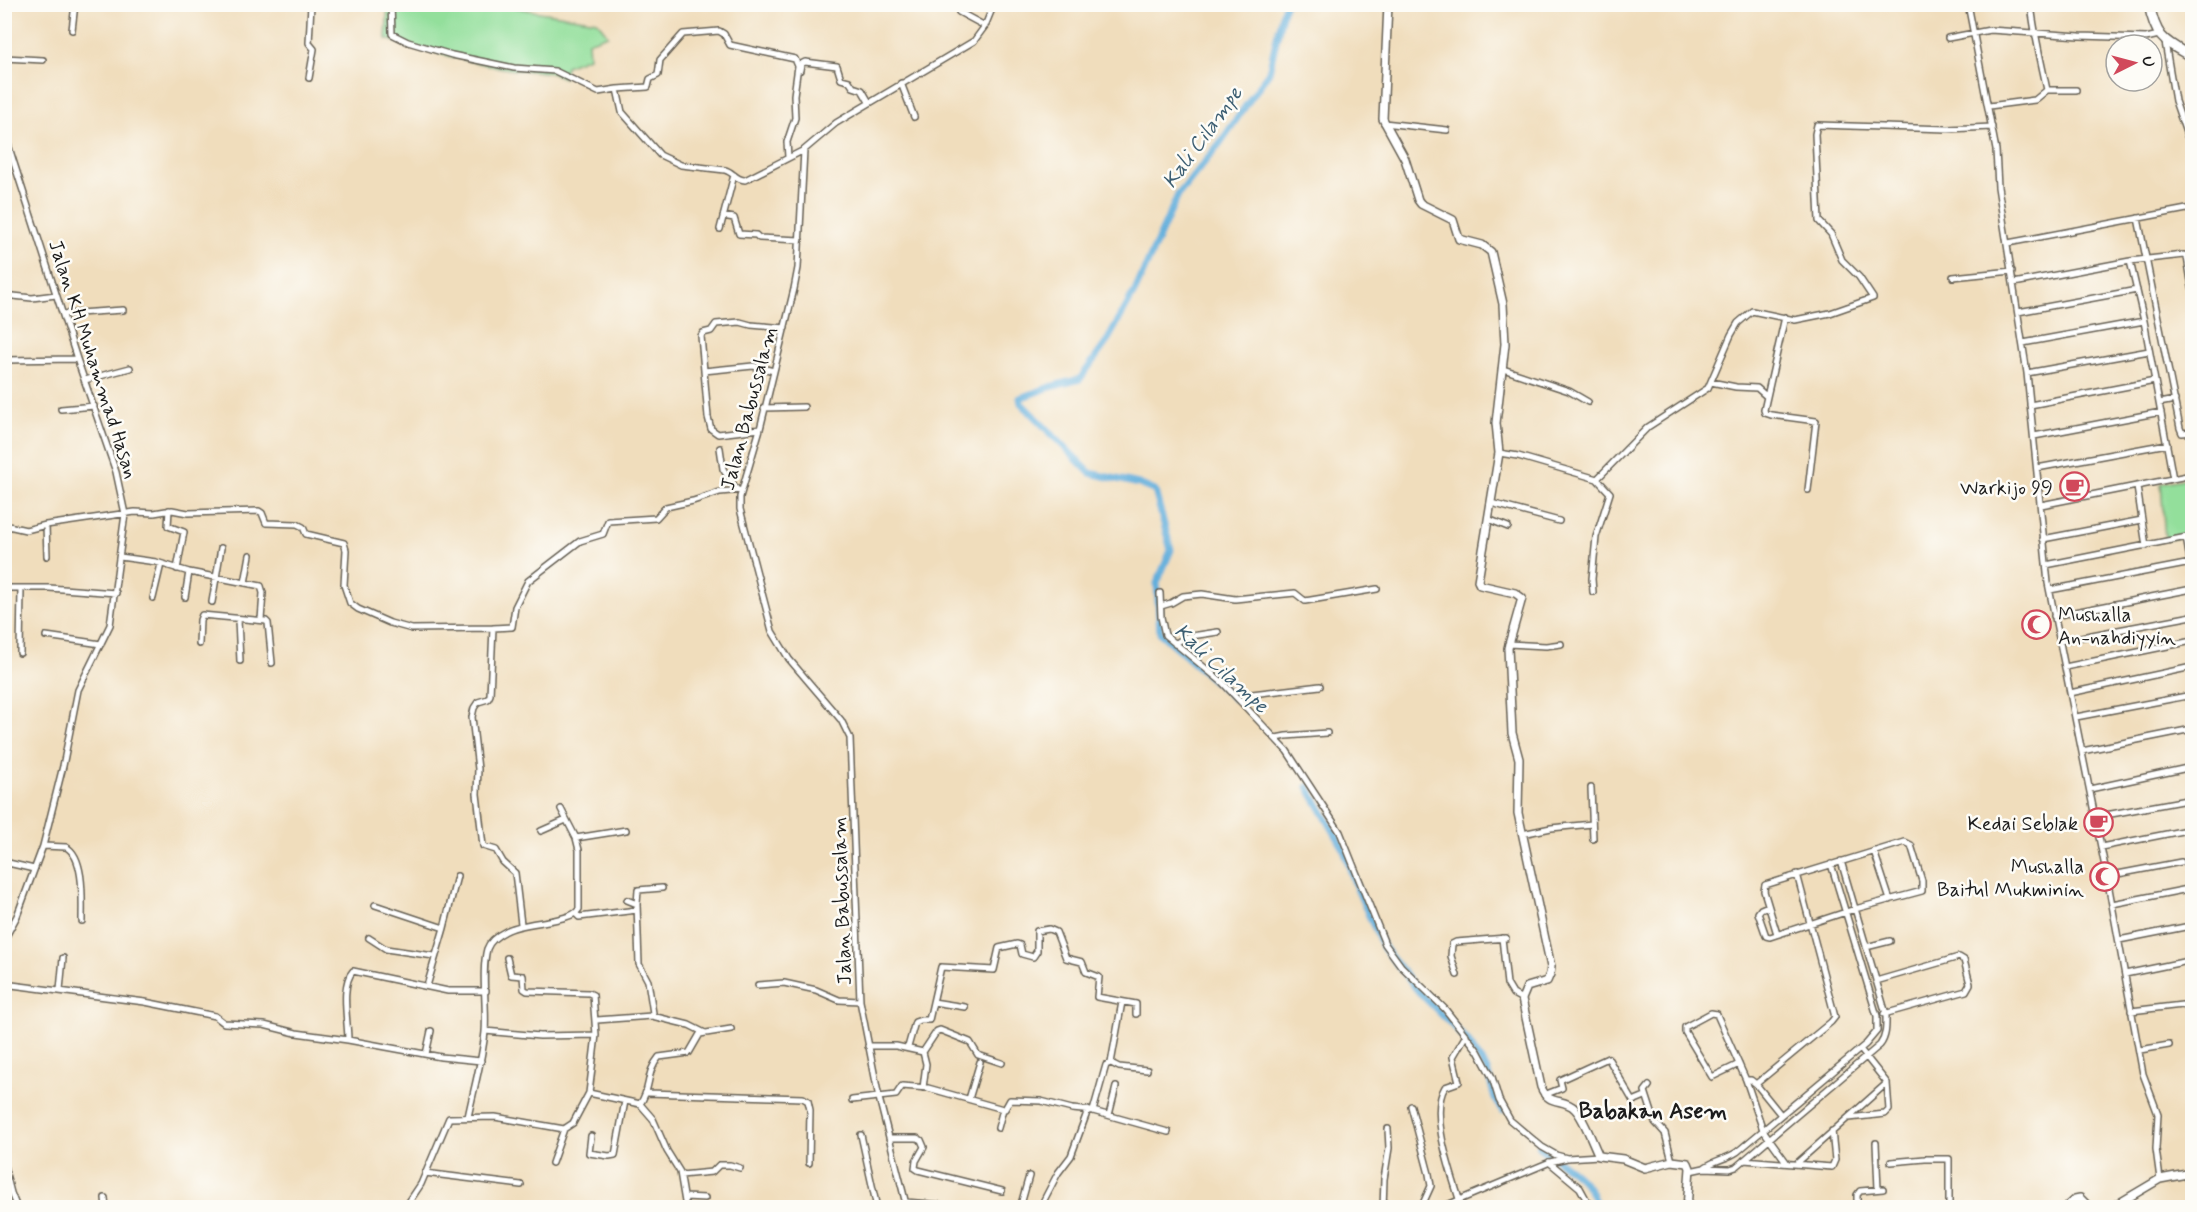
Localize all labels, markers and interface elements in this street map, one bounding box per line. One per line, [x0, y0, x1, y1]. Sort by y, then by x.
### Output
north arrow [2104, 33, 2164, 93]
text: U [2136, 55, 2158, 68]
water label: Kali Cilampe [1156, 80, 1250, 194]
street label: Jalan KH Muhammad Hasan [41, 237, 144, 482]
street label: Jalan Babussalam [715, 324, 784, 493]
cafe icon: Warkijo 99 [2058, 471, 2090, 503]
place label: Warkijo 99 [1960, 475, 2053, 502]
place label: Mushalla An-nahdiyyin [2058, 602, 2176, 652]
mosque icon: Mushalla An-nahdiyyin [2021, 609, 2053, 641]
water label: Kali Cilampe [1168, 618, 1275, 721]
cafe icon: Kedai Seblak [2083, 807, 2115, 839]
place label: Kedai Seblak [1968, 811, 2078, 838]
street label: Jalan Babussalam [826, 816, 859, 986]
place label: Mushalla Baitul Mukminin [1937, 854, 2084, 904]
mosque icon: Mushalla Baitul Mukminin [2089, 861, 2121, 893]
district label: Babakan Asem [1579, 1098, 1727, 1126]

